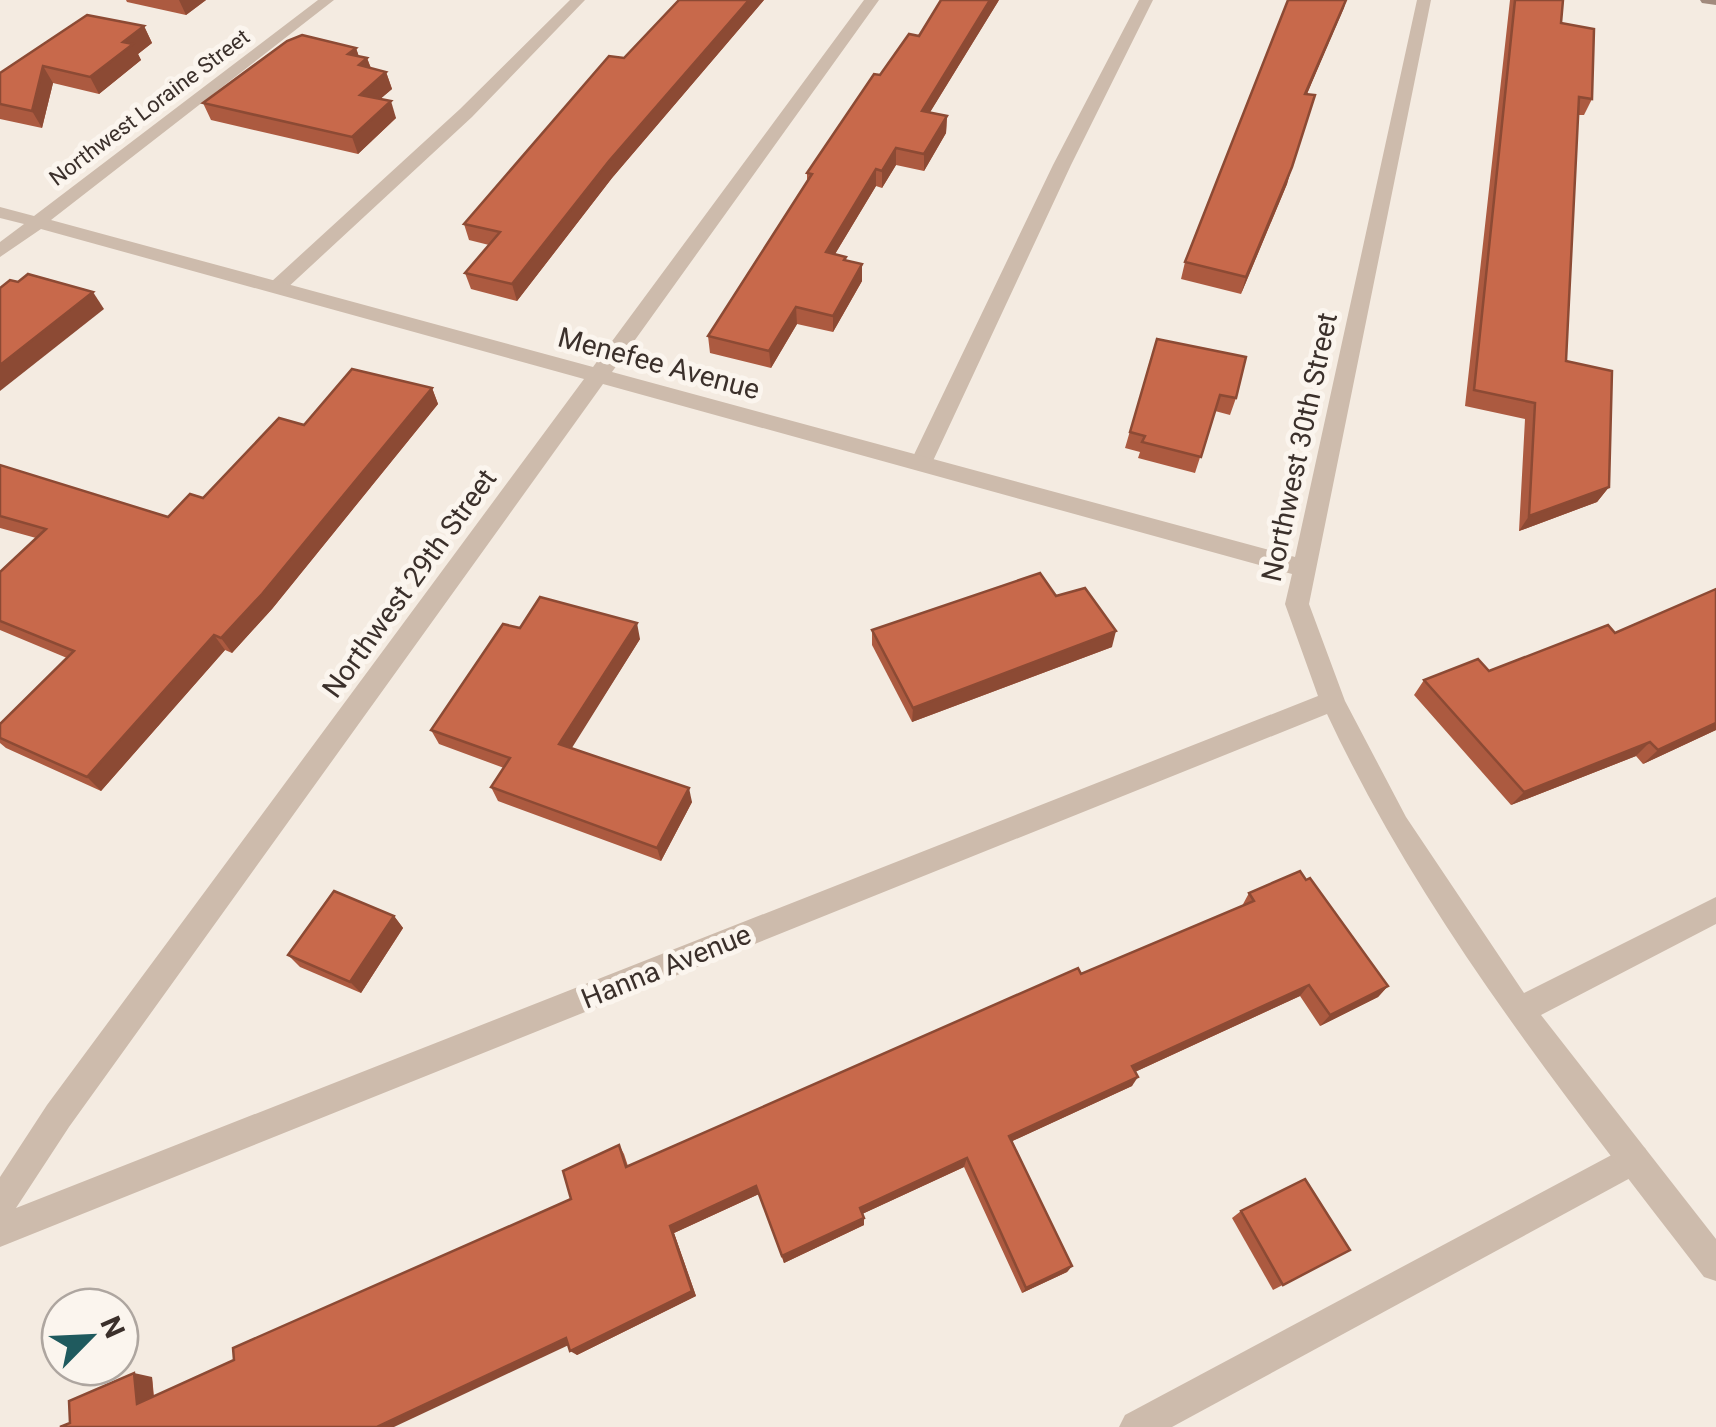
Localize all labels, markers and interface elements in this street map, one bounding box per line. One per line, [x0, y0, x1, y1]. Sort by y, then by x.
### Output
street label: Northwest Loraine Street [44, 24, 254, 191]
street label: Northwest 30th Street [1255, 310, 1344, 585]
street label: Menefee Avenue [555, 321, 763, 406]
street label: Northwest 29th Street [316, 463, 503, 704]
street label: Hanna Avenue [577, 917, 756, 1015]
north arrow [40, 1287, 140, 1387]
text: N [93, 1311, 131, 1343]

